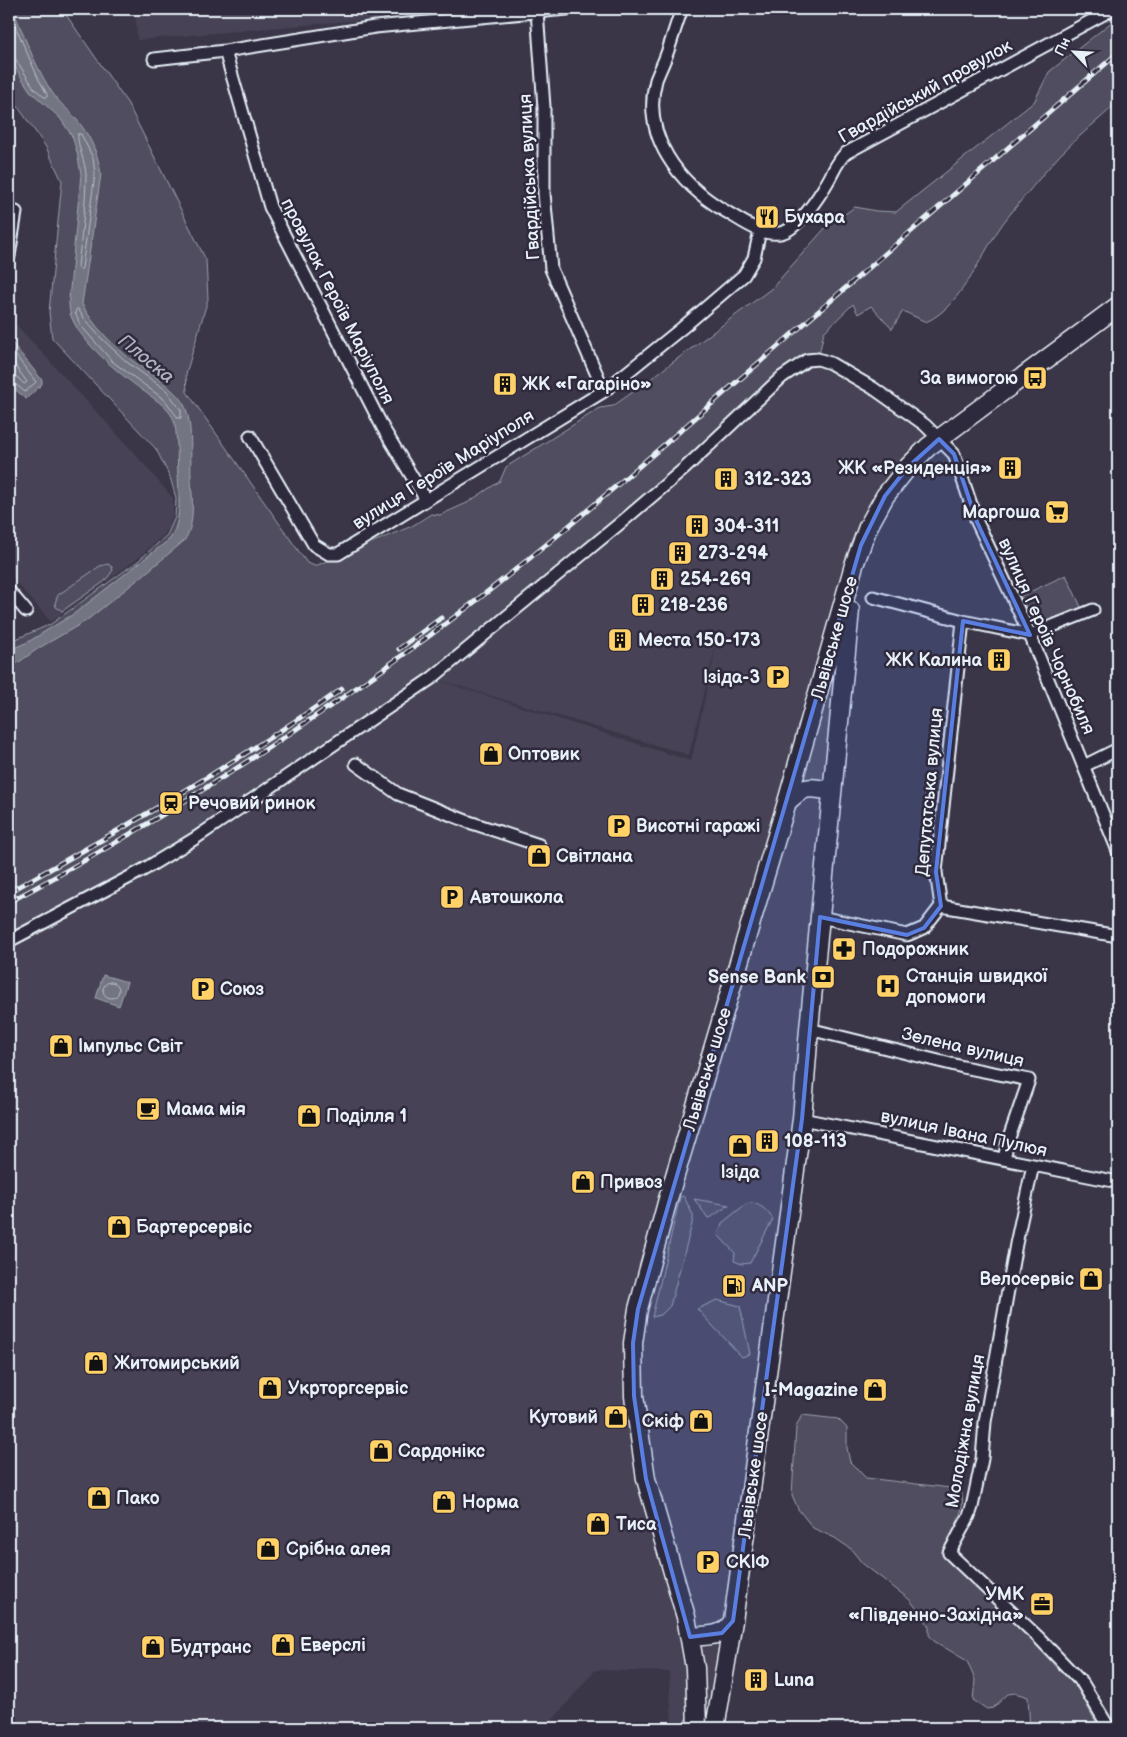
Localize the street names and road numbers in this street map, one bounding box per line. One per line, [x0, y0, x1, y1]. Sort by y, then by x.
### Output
street label: Гвардійський провулок [835, 35, 1016, 148]
street label: Гвардійська вулиця [515, 93, 544, 261]
street label: провулок Героїв Маріуполя [276, 195, 399, 408]
street label: вулиця Героїв Маріуполя [349, 405, 538, 534]
street label: вулиця Героїв Чорнобиля [994, 535, 1099, 738]
street label: Львівське шосе [806, 574, 862, 703]
street label: Депутатська вулиця [912, 707, 947, 877]
street label: Львівське шосе [678, 1005, 736, 1134]
street label: Зелена вулиця [900, 1023, 1026, 1072]
street label: вулиця Івана Пулюя [879, 1106, 1049, 1161]
street label: Молодіжна вулиця [942, 1353, 989, 1510]
street label: Львівське шосе [734, 1410, 773, 1541]

